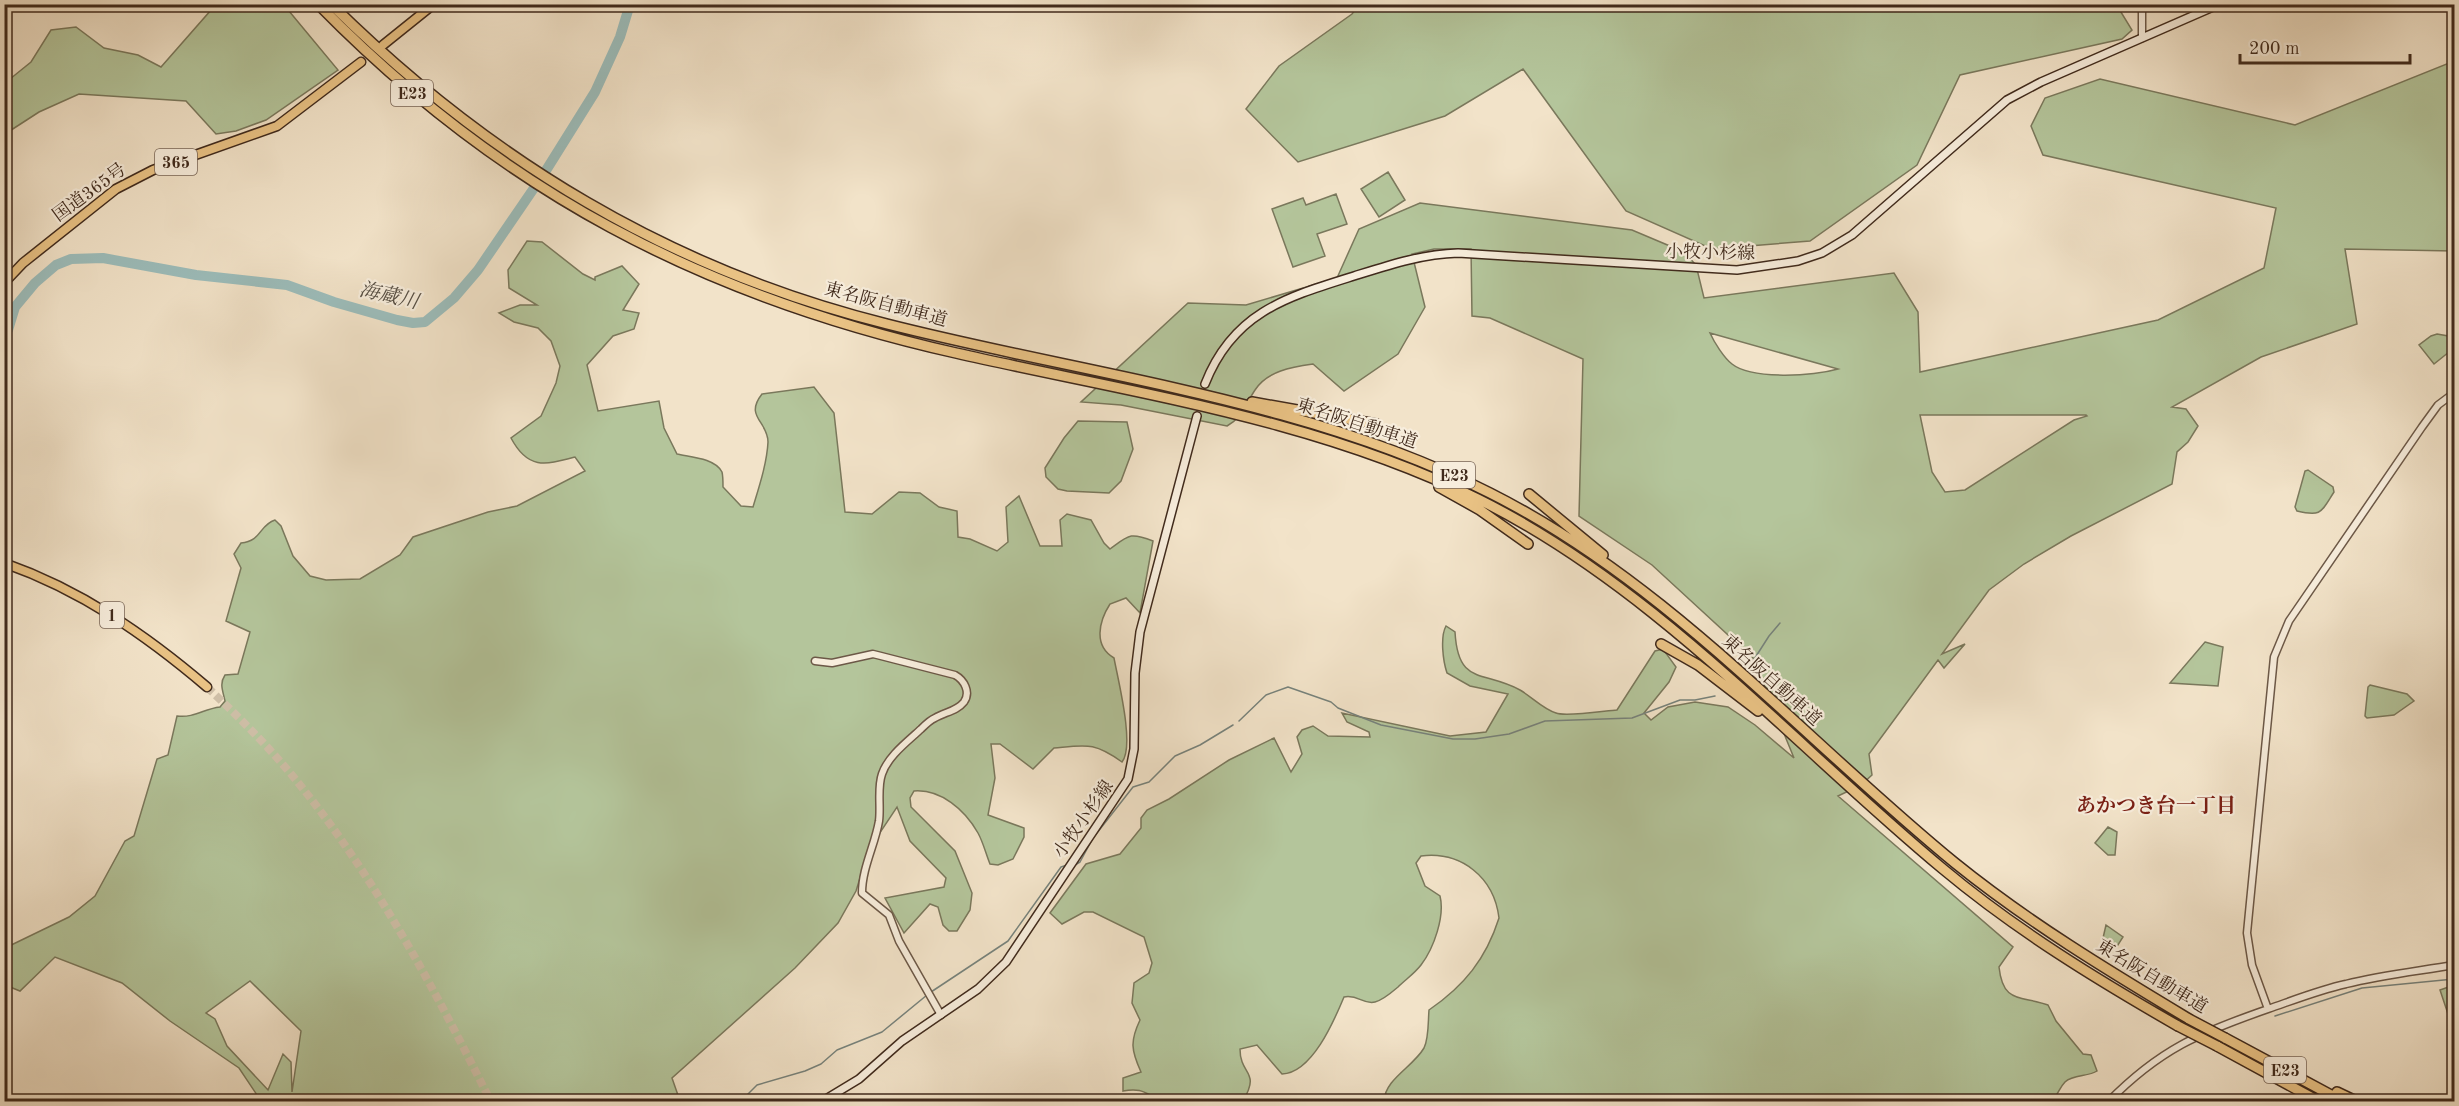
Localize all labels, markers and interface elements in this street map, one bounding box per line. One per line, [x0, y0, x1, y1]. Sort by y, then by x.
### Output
scale bar [2240, 27, 2410, 65]
text: 200 m [2249, 40, 2300, 58]
road number: E23 [391, 80, 433, 106]
road number: 365 [155, 149, 197, 175]
street label: 国道365号 [49, 159, 129, 225]
street label: 小牧小杉線 [1665, 241, 1755, 263]
street label: 東名阪自動車道 [823, 278, 949, 330]
water label: 海蔵川 [357, 279, 422, 314]
street label: 東名阪自動車道 [1294, 394, 1420, 452]
road number: E23 [1433, 462, 1475, 488]
road number: 1 [100, 602, 124, 628]
street label: 東名阪自動車道 [1718, 630, 1826, 730]
street label: 小牧小杉線 [1049, 776, 1117, 862]
district label: あかつき台一丁目 [2076, 794, 2236, 817]
street label: 東名阪自動車道 [2093, 935, 2211, 1017]
road number: E23 [2264, 1057, 2306, 1083]

